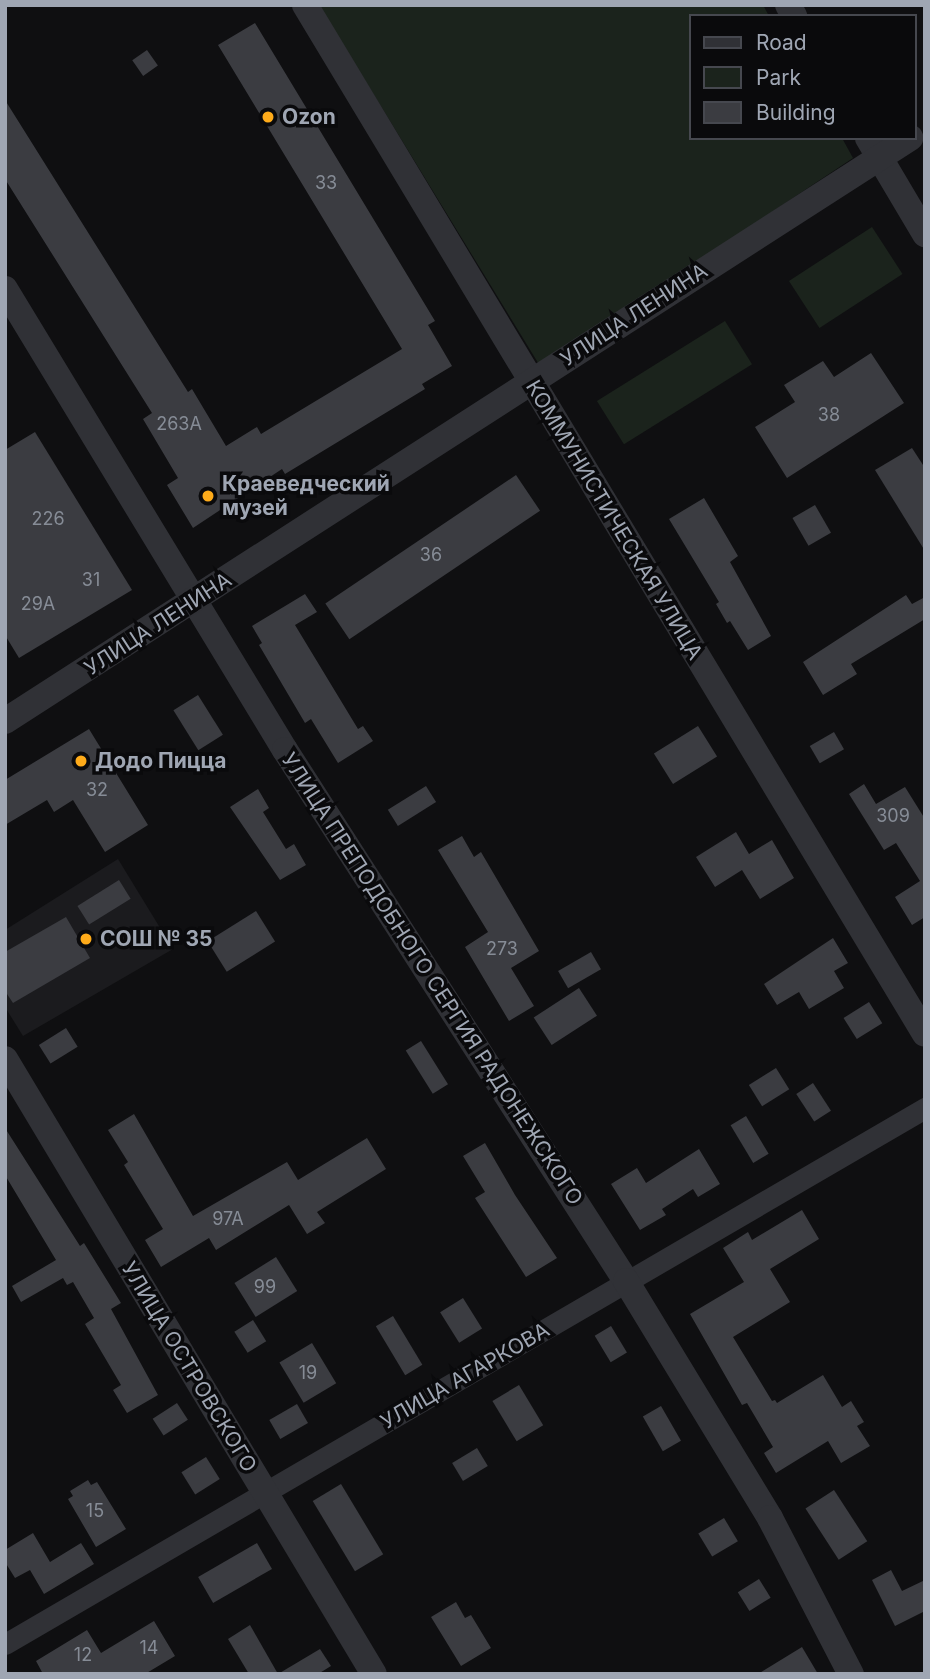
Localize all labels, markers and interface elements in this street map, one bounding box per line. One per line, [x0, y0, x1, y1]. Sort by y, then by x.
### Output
legend [688, 14, 916, 140]
text: Road [756, 30, 807, 55]
text: Park [756, 65, 801, 90]
text: Building [756, 100, 836, 125]
place label: Ozon [282, 104, 336, 130]
marker: Ozon [260, 109, 276, 125]
house number: 33 [315, 172, 337, 194]
street label: УЛИЦА ЛЕНИНА [556, 258, 712, 372]
street label: КОММУНИСТИЧЕСКАЯ УЛИЦА [520, 376, 708, 664]
house number: 38 [818, 404, 840, 426]
house number: 263А [156, 413, 202, 435]
place label: Краеведческий музей [222, 471, 390, 521]
marker: Краеведческий музей [200, 488, 216, 504]
house number: 226 [31, 508, 65, 530]
house number: 36 [420, 544, 442, 566]
street label: УЛИЦА ЛЕНИНА [80, 567, 236, 681]
house number: 31 [82, 569, 100, 591]
house number: 29А [21, 593, 55, 615]
place label: Додо Пицца [95, 748, 226, 774]
street label: УЛИЦА ПРЕПОДОБНОГО СЕРГИЯ РАДОНЕЖСКОГО [276, 748, 588, 1210]
marker: Додо Пицца [73, 753, 89, 769]
house number: 32 [86, 779, 108, 801]
house number: 309 [876, 805, 910, 827]
place label: СОШ № 35 [100, 926, 213, 952]
marker: СОШ № 35 [78, 931, 94, 947]
house number: 273 [486, 938, 518, 960]
house number: 97А [212, 1208, 244, 1230]
street label: УЛИЦА ОСТРОВСКОГО [116, 1257, 262, 1477]
house number: 99 [254, 1276, 276, 1298]
street label: УЛИЦА АГАРКОВА [376, 1317, 554, 1435]
house number: 19 [299, 1362, 317, 1384]
house number: 15 [86, 1500, 104, 1522]
house number: 14 [140, 1637, 158, 1659]
house number: 12 [74, 1644, 92, 1666]

